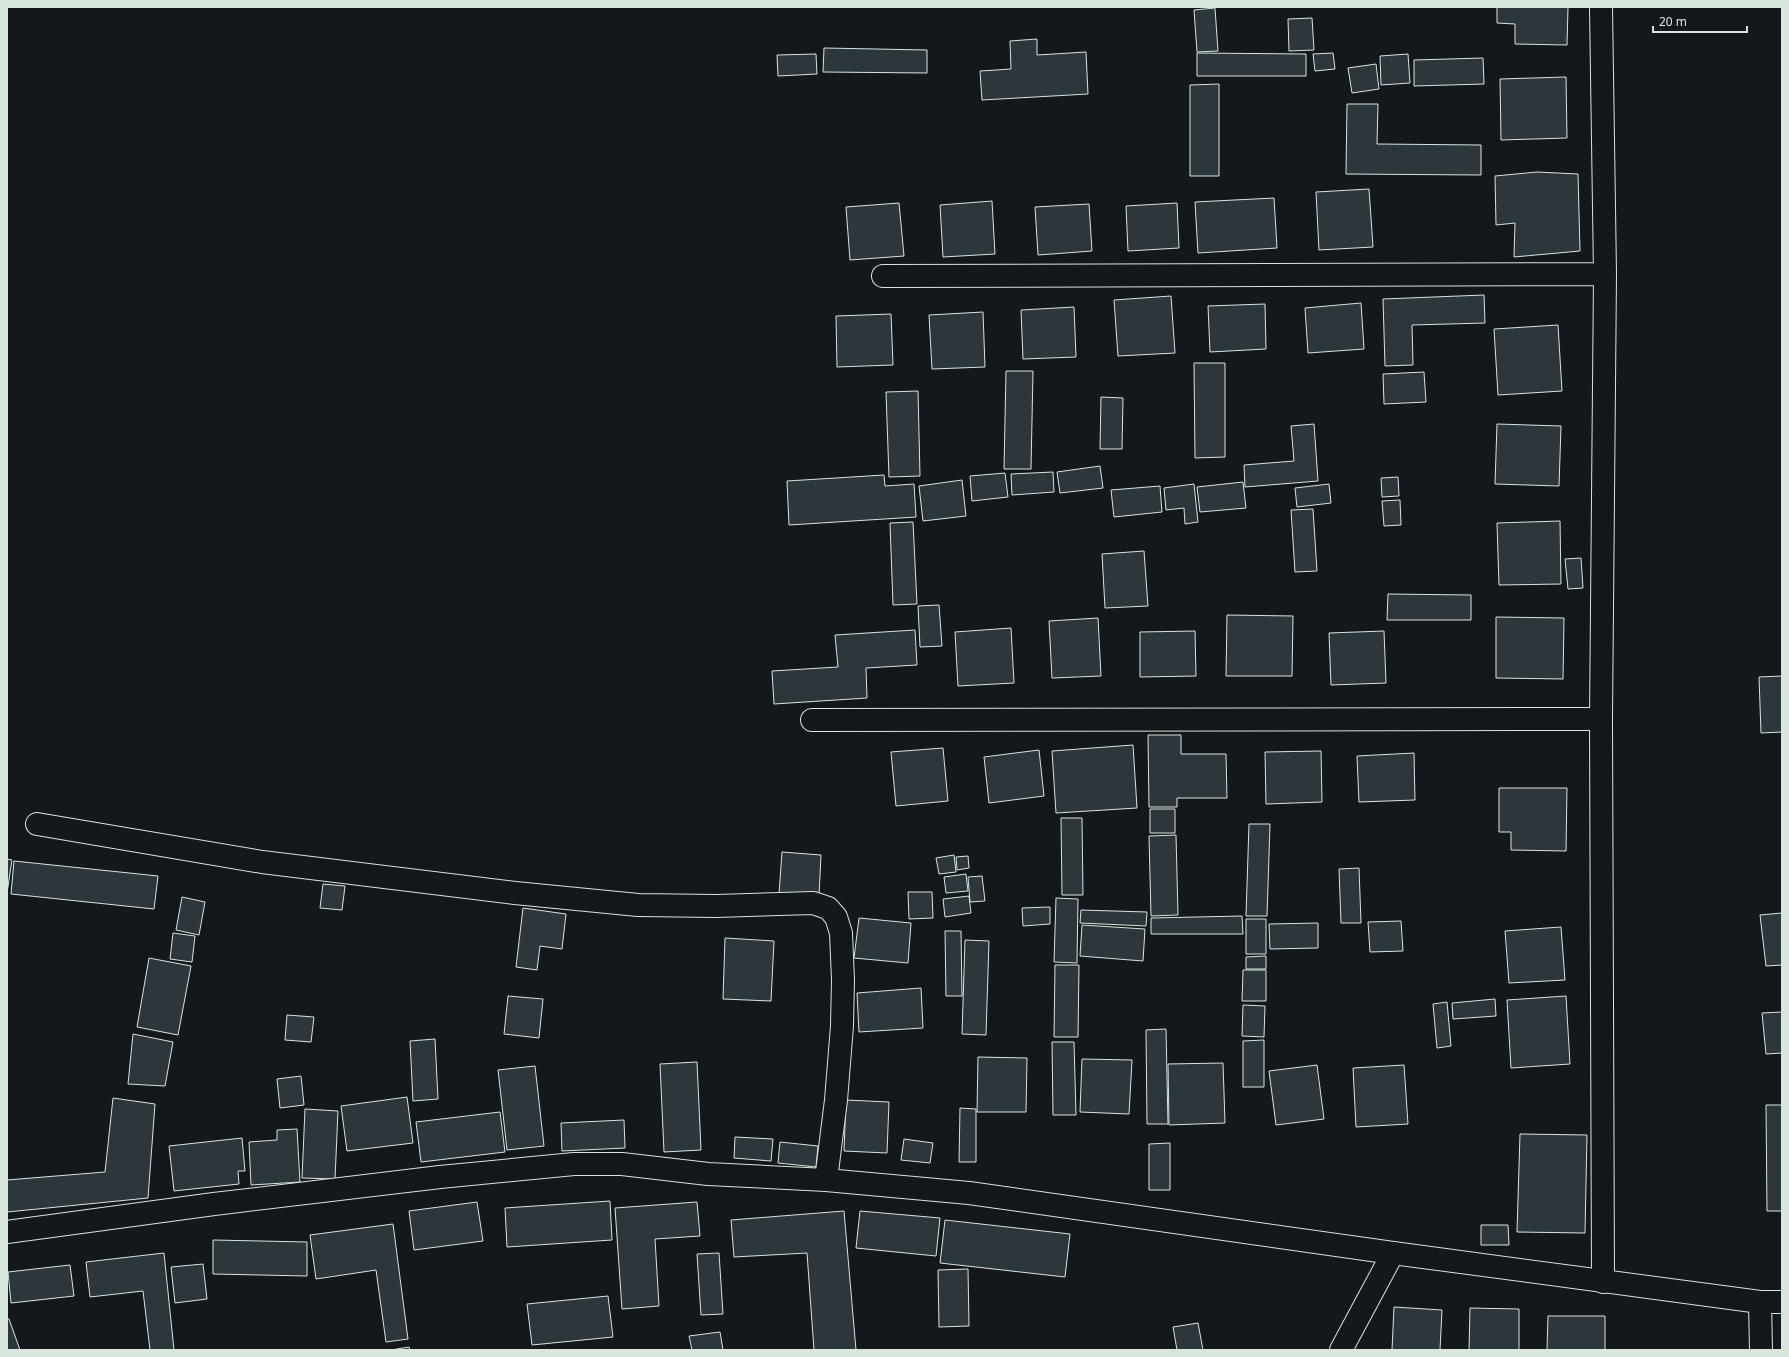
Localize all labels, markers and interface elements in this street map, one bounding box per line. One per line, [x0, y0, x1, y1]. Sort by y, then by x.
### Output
scale bar [1653, 8, 1747, 34]
text: 20 m [1659, 13, 1687, 30]

